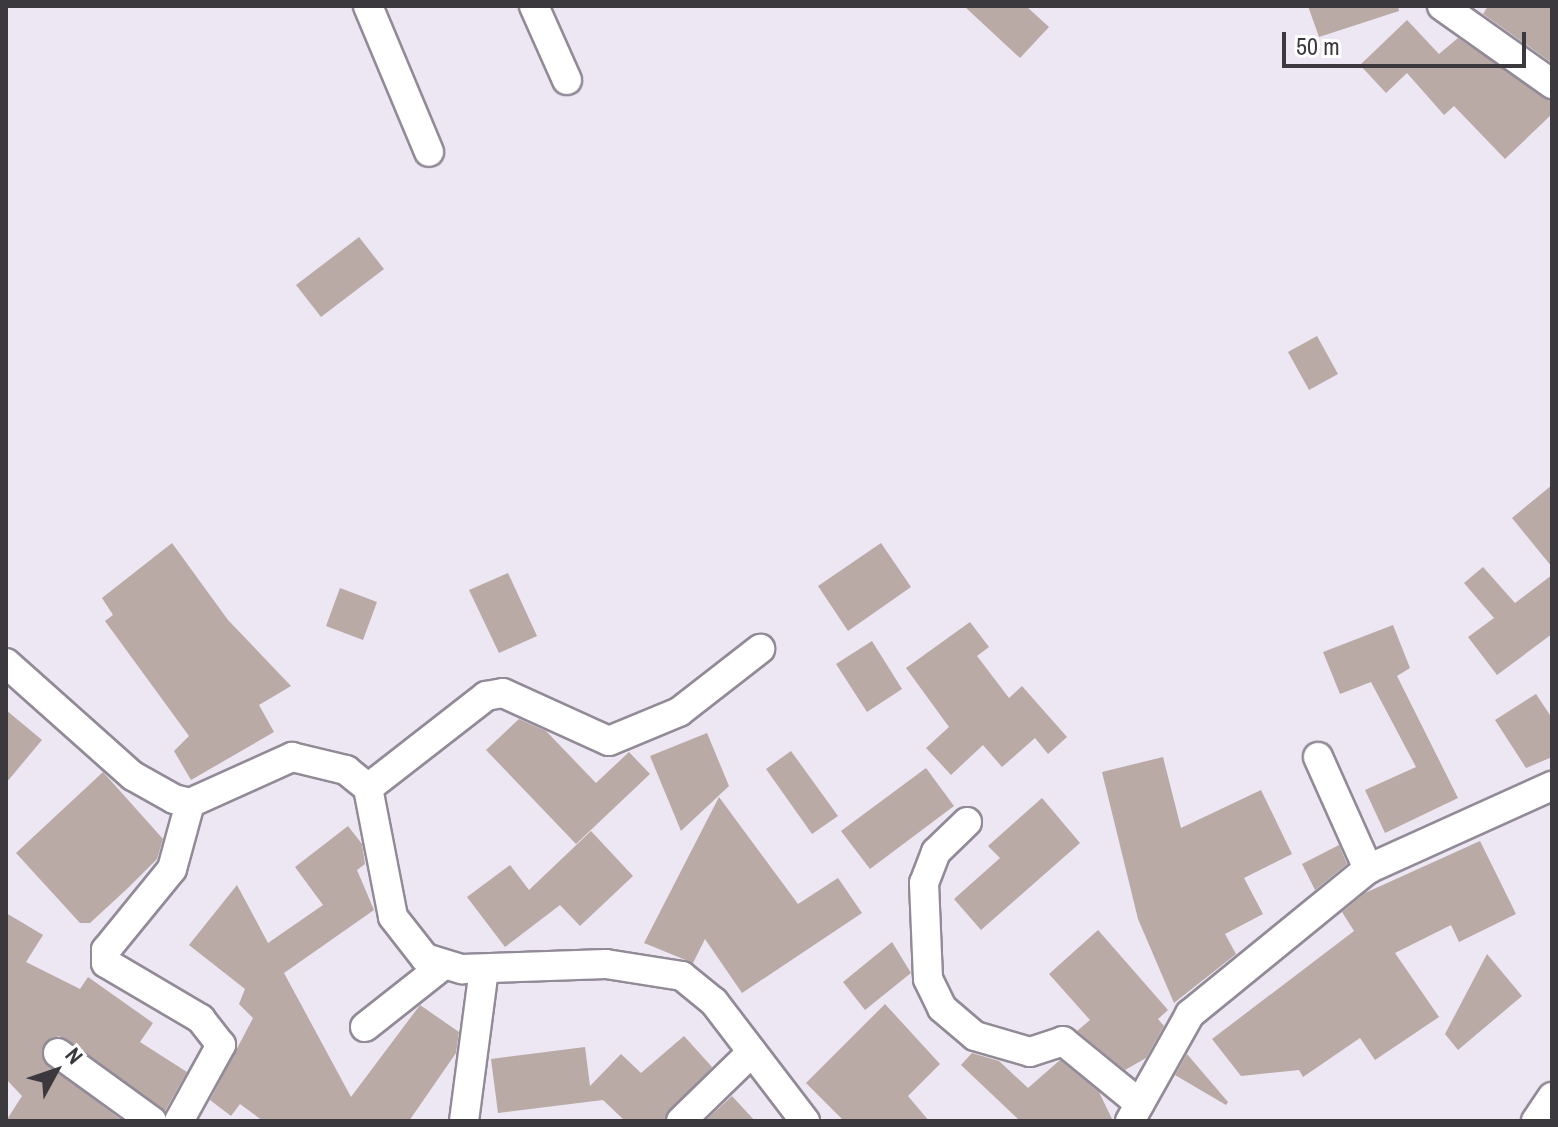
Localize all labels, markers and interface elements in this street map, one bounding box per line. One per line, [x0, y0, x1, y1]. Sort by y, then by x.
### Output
scale bar [1286, 16, 1530, 66]
text: 50 m [1296, 30, 1340, 62]
north arrow [16, 1031, 96, 1111]
text: N [59, 1041, 90, 1070]

